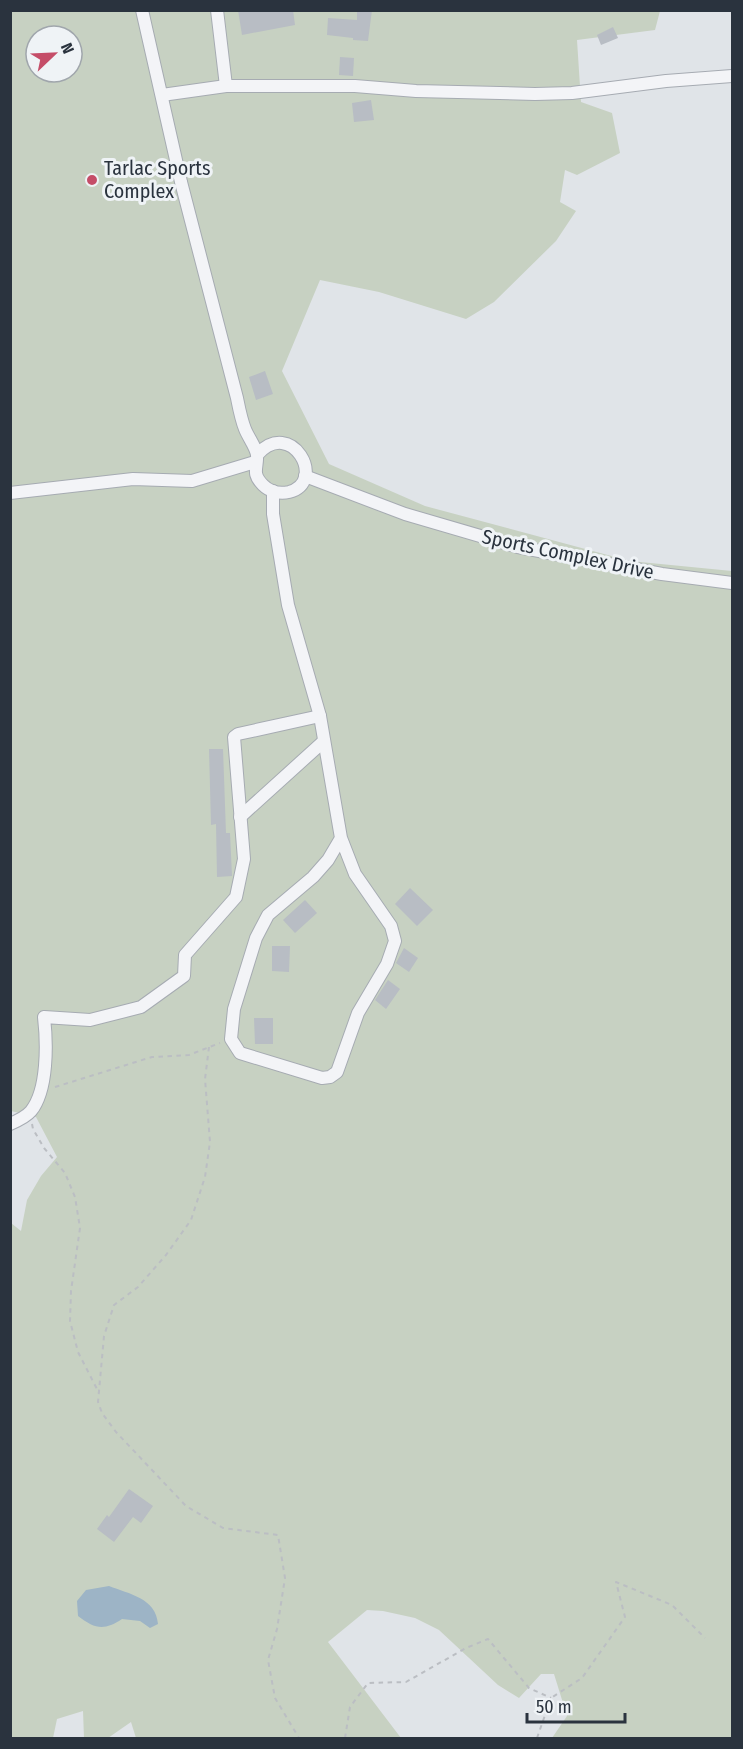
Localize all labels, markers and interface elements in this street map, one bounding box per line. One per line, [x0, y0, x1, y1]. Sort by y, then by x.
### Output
north arrow [24, 24, 84, 84]
text: N [57, 40, 78, 56]
place label: Tarlac Sports Complex [104, 156, 210, 203]
marker: Tarlac Sports Complex [85, 173, 99, 187]
street label: Sports Complex Drive [480, 524, 656, 584]
scale bar [527, 1686, 624, 1724]
text: 50 m [536, 1696, 572, 1718]

